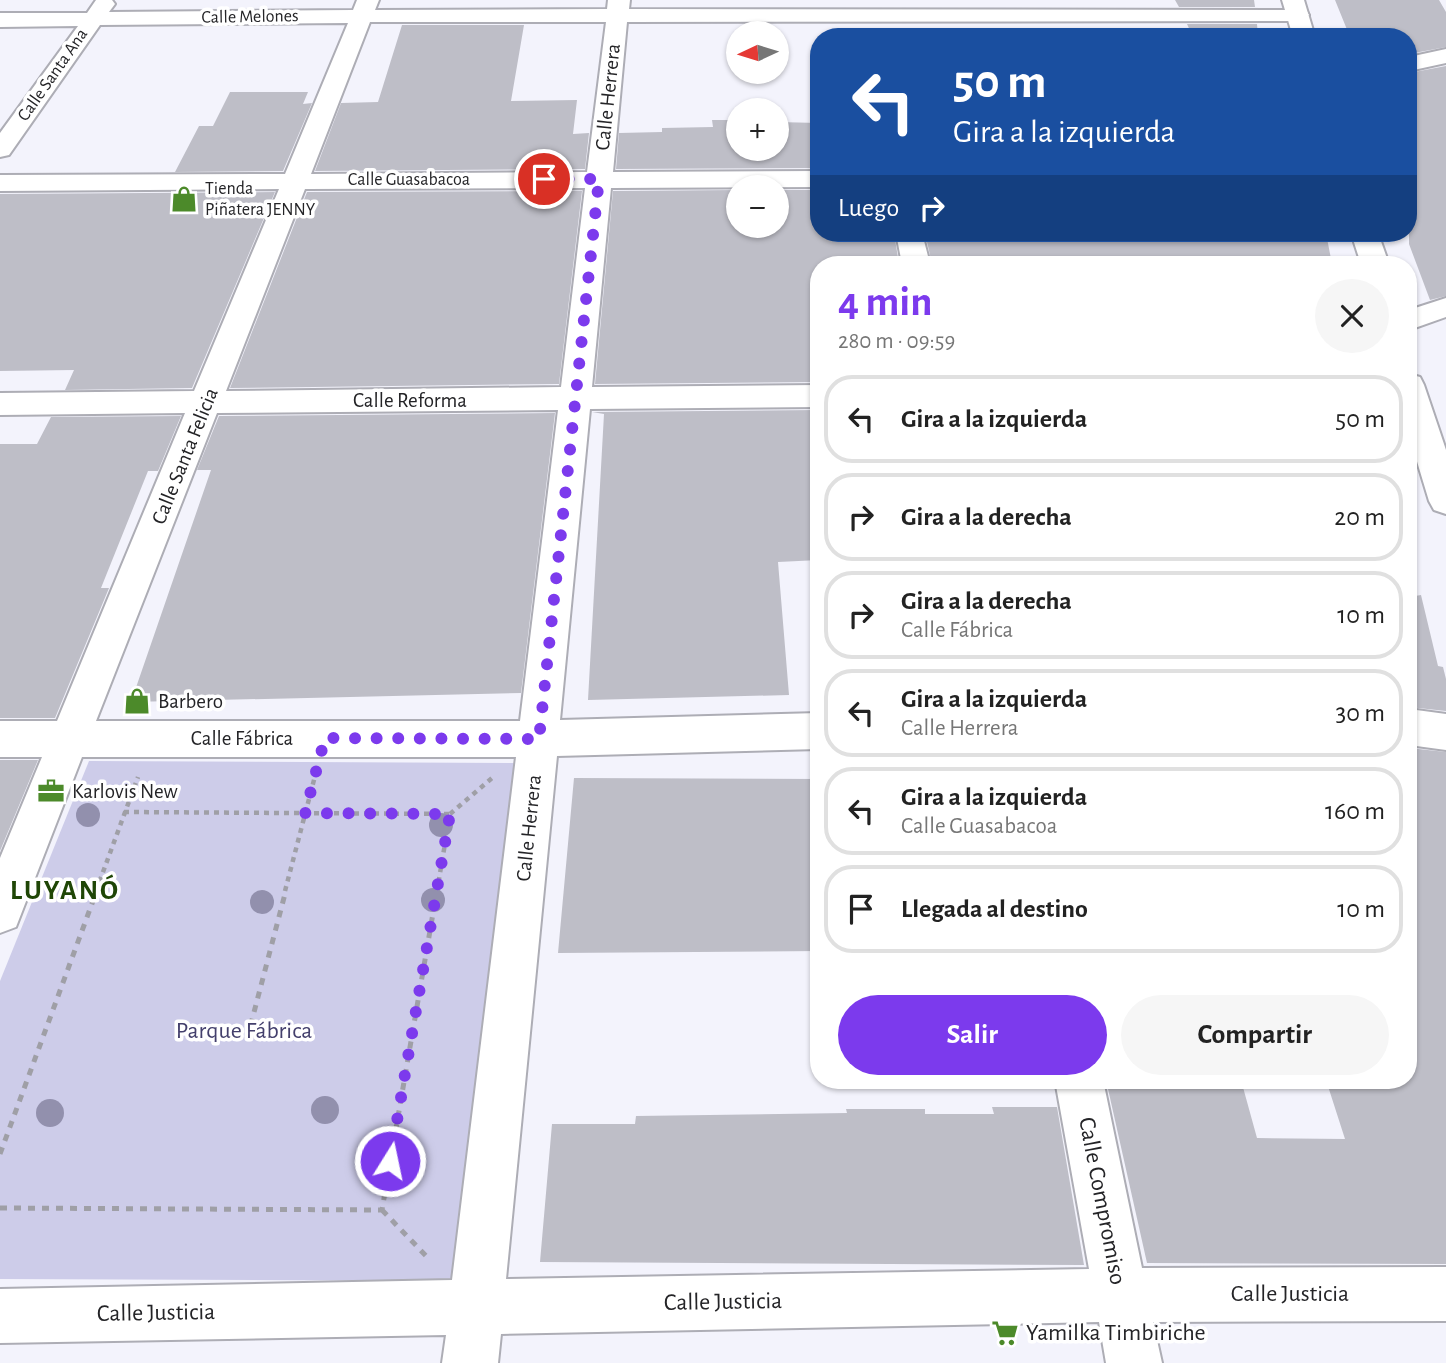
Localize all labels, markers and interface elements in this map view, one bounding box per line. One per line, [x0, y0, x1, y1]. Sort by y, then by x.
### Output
street label: Calle Melones [201, 7, 299, 27]
north arrow [726, 21, 789, 84]
map controls [726, 21, 789, 238]
street label: Calle Santa Ana [15, 25, 91, 125]
street label: Calle Herrera [592, 42, 624, 151]
icon: left [838, 56, 929, 147]
text: 50 m [953, 58, 1047, 107]
button: + [726, 98, 789, 161]
text: Gira a la izquierda [953, 116, 1175, 148]
pin [514, 149, 574, 209]
icon: arrive [525, 160, 563, 198]
street label: Calle Guasabacoa [348, 171, 470, 189]
button: − [726, 175, 789, 238]
place label: Tienda Piñatera JENNY [205, 180, 316, 219]
shop icon: Tienda Piñatera JENNY [169, 184, 199, 214]
icon: right [913, 189, 951, 227]
text: Luego [838, 195, 899, 221]
button: close [1315, 279, 1389, 353]
text: 4 min [838, 281, 933, 323]
text: 280 m · 09:59 [838, 330, 955, 353]
street label: Calle Santa Felicia [148, 385, 222, 527]
street label: Calle Reforma [353, 390, 467, 411]
icon: left [842, 400, 880, 438]
text: Gira a la izquierda [901, 406, 1087, 432]
text: 50 m [1335, 406, 1385, 432]
icon: right [842, 498, 880, 536]
text: Gira a la derecha [901, 504, 1072, 530]
text: 20 m [1334, 504, 1385, 530]
text: Gira a la derecha [901, 588, 1072, 614]
icon: right [842, 596, 880, 634]
text: 10 m [1337, 602, 1385, 628]
text: Calle Fábrica [901, 619, 1013, 642]
shop icon: Barbero [122, 686, 152, 716]
text: Gira a la izquierda [901, 686, 1087, 712]
place label: Barbero [158, 691, 223, 712]
icon: left [842, 694, 880, 732]
text: 30 m [1335, 700, 1385, 726]
text: Calle Herrera [901, 717, 1018, 740]
street label: Calle Fábrica [191, 728, 293, 749]
street label: Calle Herrera [513, 773, 545, 882]
office icon: Karlovis New [36, 776, 66, 806]
place label: Karlovis New [72, 781, 178, 802]
text: Gira a la izquierda [901, 784, 1087, 810]
icon: left [842, 792, 880, 830]
text: 160 m [1325, 798, 1385, 824]
text: Calle Guasabacoa [901, 815, 1057, 838]
district label: LUYANÓ [10, 874, 120, 905]
icon: arrive [842, 890, 880, 928]
text: Llegada al destino [901, 896, 1088, 922]
text: 10 m [1337, 896, 1385, 922]
button: Salir [838, 995, 1107, 1075]
button: Compartir [1121, 995, 1389, 1075]
park label: Parque Fábrica [176, 1019, 312, 1043]
street label: Calle Compromiso [1074, 1115, 1130, 1287]
position arrow [353, 1124, 427, 1198]
street label: Calle Justicia [1231, 1282, 1349, 1306]
street label: Calle Justicia [664, 1289, 782, 1315]
street label: Calle Justicia [97, 1300, 215, 1326]
supermarket icon: Yamilka Timbiriche [990, 1318, 1020, 1348]
place label: Yamilka Timbiriche [1026, 1321, 1206, 1345]

